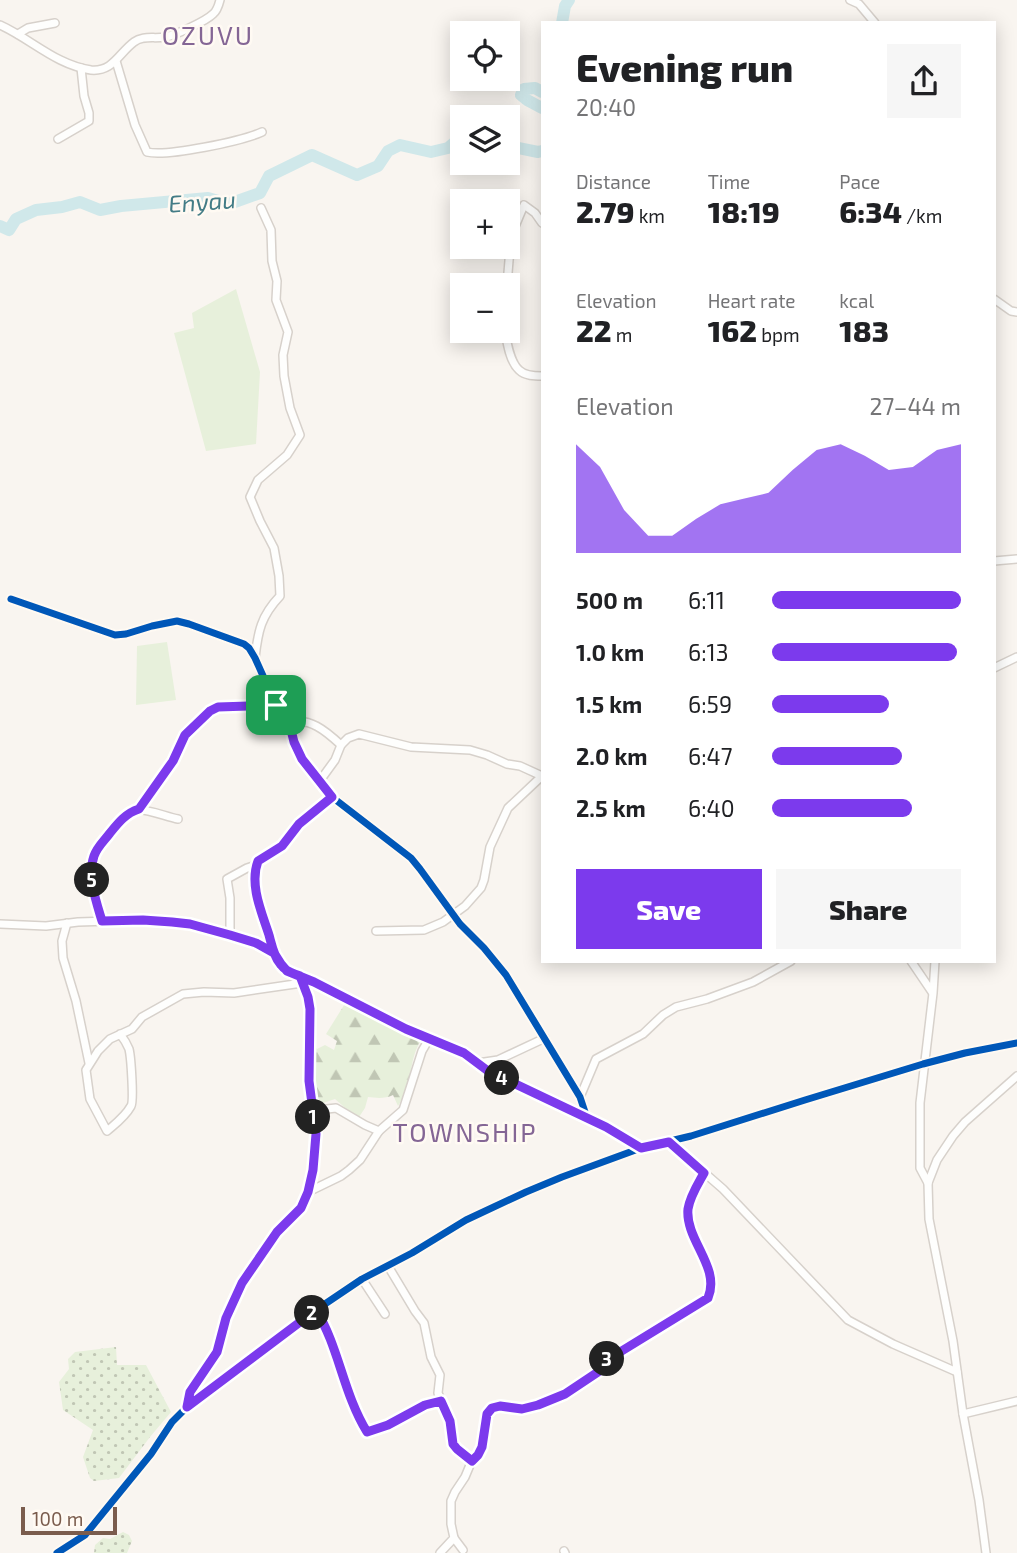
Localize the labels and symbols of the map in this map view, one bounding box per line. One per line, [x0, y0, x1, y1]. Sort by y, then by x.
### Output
district label: OZUVU [162, 19, 254, 50]
water label: Enyau [167, 184, 237, 218]
pin [246, 675, 306, 735]
pin: 5 [74, 862, 110, 898]
pin: 4 [484, 1060, 520, 1096]
pin: 1 [296, 1100, 330, 1134]
district label: TOWNSHIP [392, 1116, 538, 1147]
pin: 2 [294, 1296, 330, 1330]
pin: 3 [590, 1342, 624, 1376]
scale bar [21, 1504, 117, 1536]

